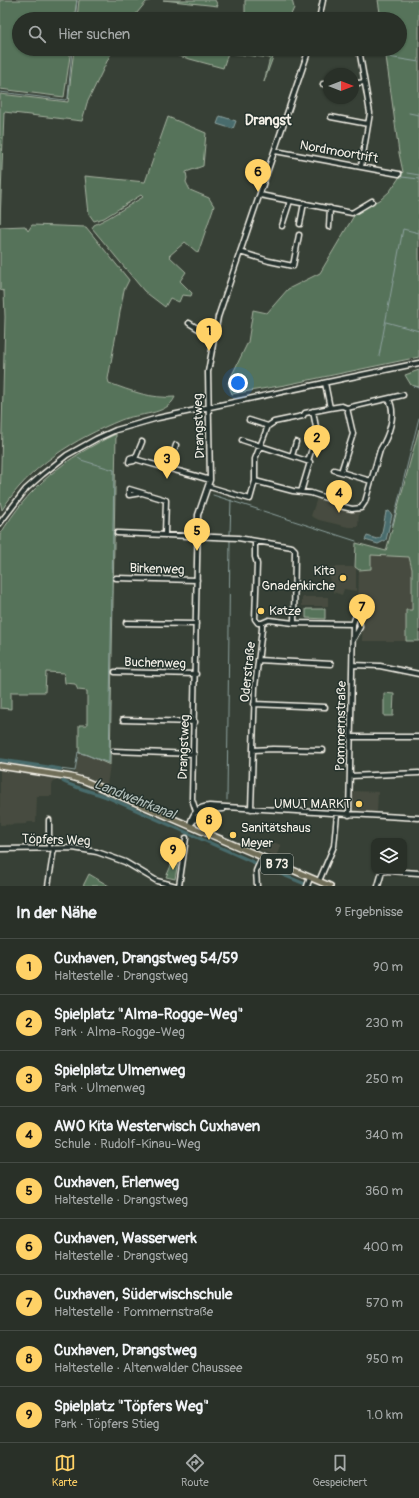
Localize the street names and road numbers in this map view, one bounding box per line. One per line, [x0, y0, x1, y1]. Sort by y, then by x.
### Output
street label: Nordmoortrift [299, 137, 380, 167]
street label: Drangstweg [190, 393, 208, 459]
street label: Birkenweg [129, 560, 185, 578]
street label: Oderstraße [237, 640, 259, 703]
street label: Buchenweg [124, 654, 187, 672]
street label: Pommernstraße [332, 680, 350, 771]
street label: Drangstweg [175, 714, 193, 780]
street label: Töpfers Weg [21, 831, 91, 849]
road number: B 73 [261, 854, 293, 874]

